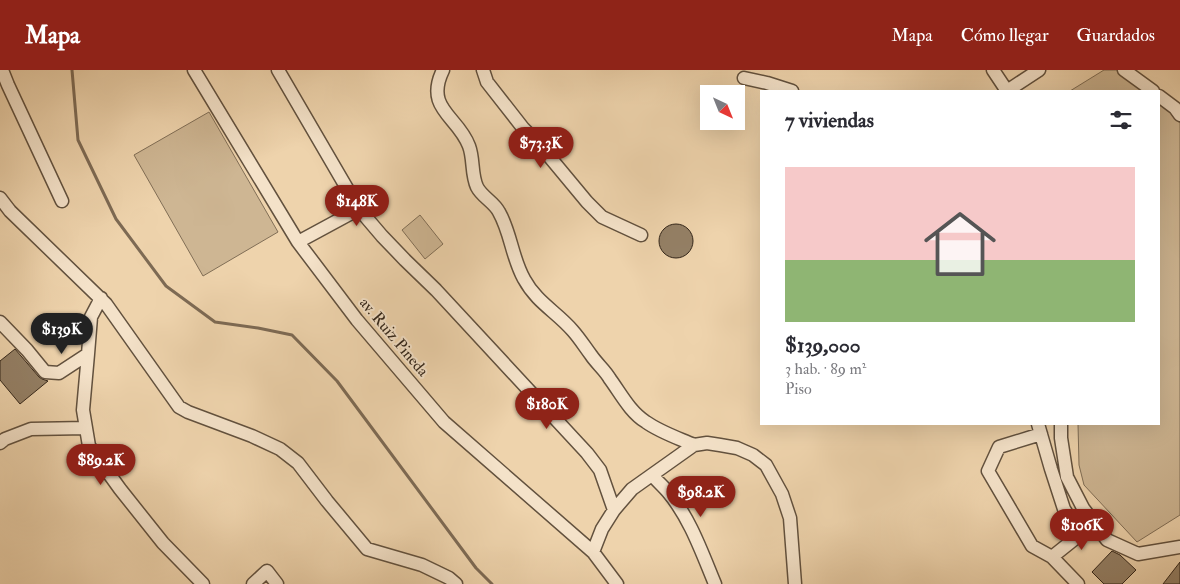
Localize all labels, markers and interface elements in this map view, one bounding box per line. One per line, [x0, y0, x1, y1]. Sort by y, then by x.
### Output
text: Mapa [25, 20, 80, 51]
text: Mapa [892, 24, 933, 47]
text: Cómo llegar [961, 24, 1049, 47]
text: Guardados [1077, 24, 1155, 47]
north arrow [700, 85, 745, 130]
map controls [700, 85, 745, 130]
icon: filters [1107, 106, 1135, 134]
text: 7 viviendas [785, 107, 874, 134]
pin: $73.3K [500, 126, 582, 169]
text: $73.3K [520, 133, 562, 153]
pin: $148K [322, 184, 392, 227]
text: $148K [336, 191, 378, 211]
icon: home [915, 199, 1005, 289]
street label: av. Ruiz Pineda [355, 293, 433, 381]
pin: $139K [27, 312, 97, 355]
text: $139K [42, 319, 82, 339]
text: $139,000 [785, 332, 861, 359]
text: 3 hab. · 89 m² [785, 359, 866, 379]
text: Piso [785, 379, 812, 399]
pin: $180K [512, 388, 582, 430]
text: $180K [526, 394, 568, 414]
pin: $89.2K [60, 444, 142, 486]
text: $89.2K [77, 450, 125, 470]
pin: $98.2K [660, 476, 742, 518]
text: $98.2K [677, 482, 725, 502]
pin: $106K [1047, 508, 1117, 551]
text: $106K [1061, 515, 1103, 535]

